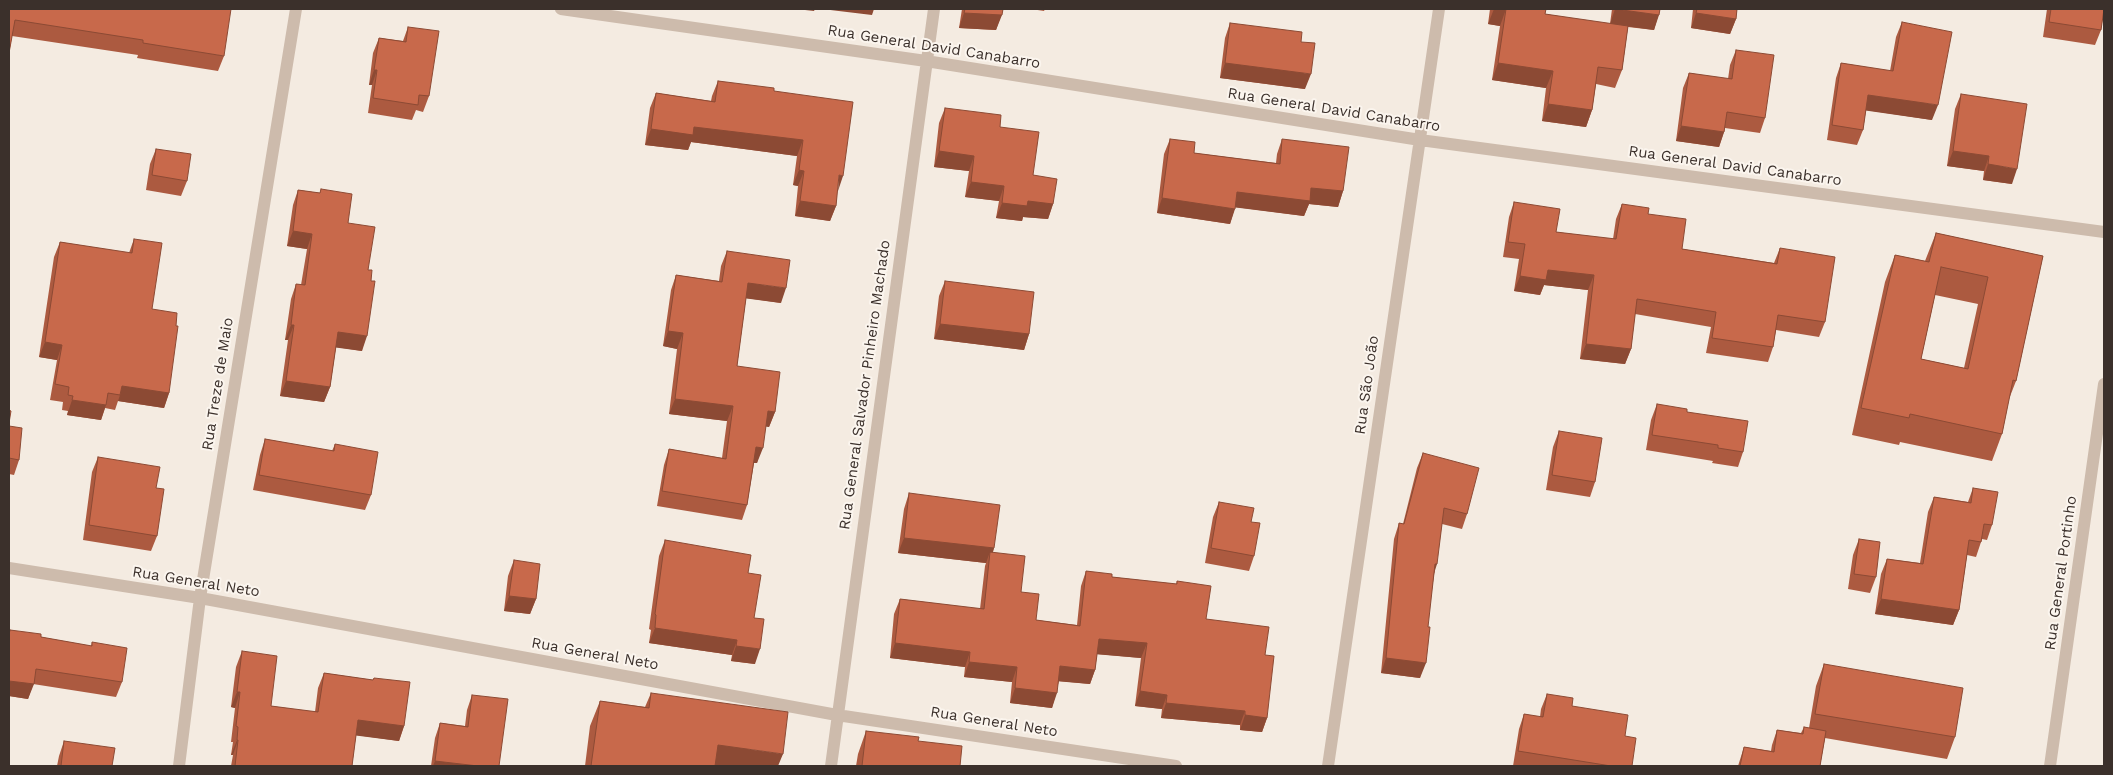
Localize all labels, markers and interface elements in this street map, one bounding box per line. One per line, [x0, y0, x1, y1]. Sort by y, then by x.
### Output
street label: Rua General David Canabarro [826, 21, 1042, 73]
street label: Rua General David Canabarro [1226, 84, 1442, 136]
street label: Rua General David Canabarro [1627, 142, 1843, 190]
street label: Rua General Salvador Pinheiro Machado [836, 239, 894, 531]
street label: Rua Treze de Maio [199, 316, 237, 452]
street label: Rua São João [1351, 334, 1383, 436]
street label: Rua General Portinho [2041, 495, 2081, 651]
street label: Rua General Neto [131, 563, 261, 601]
street label: Rua General Neto [530, 634, 660, 674]
street label: Rua General Neto [929, 703, 1059, 741]

